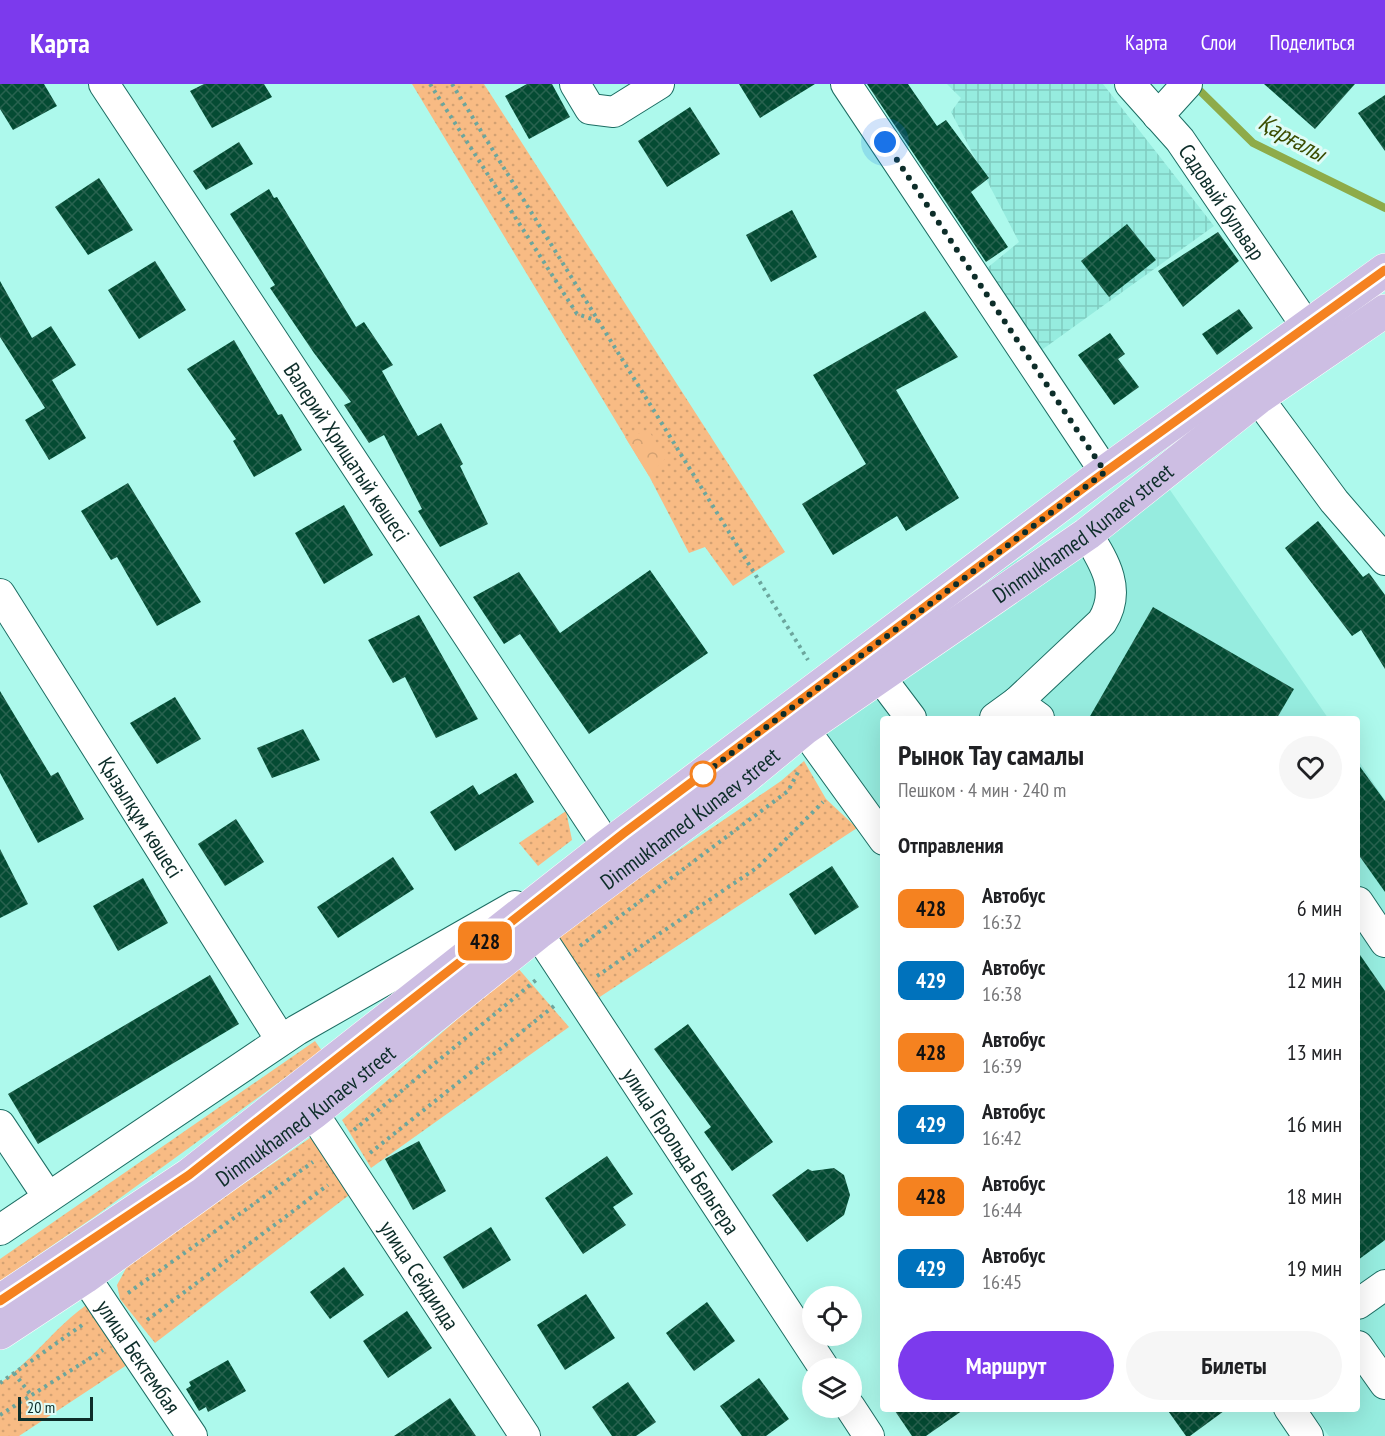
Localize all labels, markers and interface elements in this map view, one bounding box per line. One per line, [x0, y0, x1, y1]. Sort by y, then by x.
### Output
text: Карта [30, 24, 90, 61]
text: Карта [1125, 29, 1168, 56]
text: Слои [1201, 29, 1236, 56]
text: Поделиться [1269, 29, 1355, 56]
water label: Қарғалы [1253, 107, 1333, 170]
your location [870, 127, 900, 157]
street label: Садовый бульвар [1173, 138, 1272, 266]
street label: Валерий Хрищатый көшесі [278, 357, 416, 547]
street label: Dinmukhamed Kunaev street [987, 457, 1179, 609]
text: Рынок Тау самалы [898, 736, 1084, 773]
button: heart [1279, 736, 1342, 799]
street label: Dinmukhamed Kunaev street [595, 741, 785, 896]
street label: Қызылқұм көшесі [92, 752, 189, 883]
unlabelled marker [690, 761, 716, 787]
text: Пешком · 4 мин · 240 m [898, 777, 1066, 803]
text: Отправления [898, 831, 1004, 859]
text: Автобус [982, 881, 1045, 909]
text: 6 мин [1297, 894, 1342, 922]
text: 428 [916, 895, 946, 922]
text: 16:32 [982, 909, 1022, 935]
line badge: 428 [450, 922, 520, 960]
text: 428 [470, 928, 500, 955]
text: Автобус [982, 953, 1045, 981]
text: 12 мин [1287, 966, 1342, 994]
text: 429 [916, 967, 946, 994]
text: 16:38 [982, 981, 1022, 1007]
text: Автобус [982, 1025, 1045, 1053]
text: 13 мин [1287, 1038, 1342, 1066]
street label: Dinmukhamed Kunaev street [210, 1039, 401, 1192]
text: 428 [916, 1039, 946, 1066]
text: 16:39 [982, 1053, 1022, 1079]
street label: улица Герольда Бельгера [616, 1062, 746, 1240]
text: Автобус [982, 1097, 1045, 1125]
text: 16 мин [1287, 1110, 1342, 1138]
text: 429 [916, 1111, 946, 1138]
text: 16:42 [982, 1125, 1022, 1151]
text: Автобус [982, 1169, 1045, 1197]
text: 18 мин [1287, 1182, 1342, 1210]
text: 428 [916, 1183, 946, 1210]
text: 16:44 [982, 1197, 1022, 1223]
street label: улица Сейдилда [373, 1215, 465, 1335]
text: Автобус [982, 1241, 1045, 1269]
text: 19 мин [1287, 1254, 1342, 1282]
text: 429 [916, 1255, 946, 1282]
text: 16:45 [982, 1269, 1022, 1295]
map controls [802, 1286, 862, 1418]
button: locate [802, 1286, 862, 1346]
street label: улица Бектембая [90, 1294, 187, 1419]
button: Маршрут [898, 1331, 1114, 1400]
button: Билеты [1126, 1331, 1342, 1400]
button: layers [802, 1358, 862, 1418]
scale bar [18, 1394, 93, 1422]
text: 20 m [27, 1397, 55, 1417]

